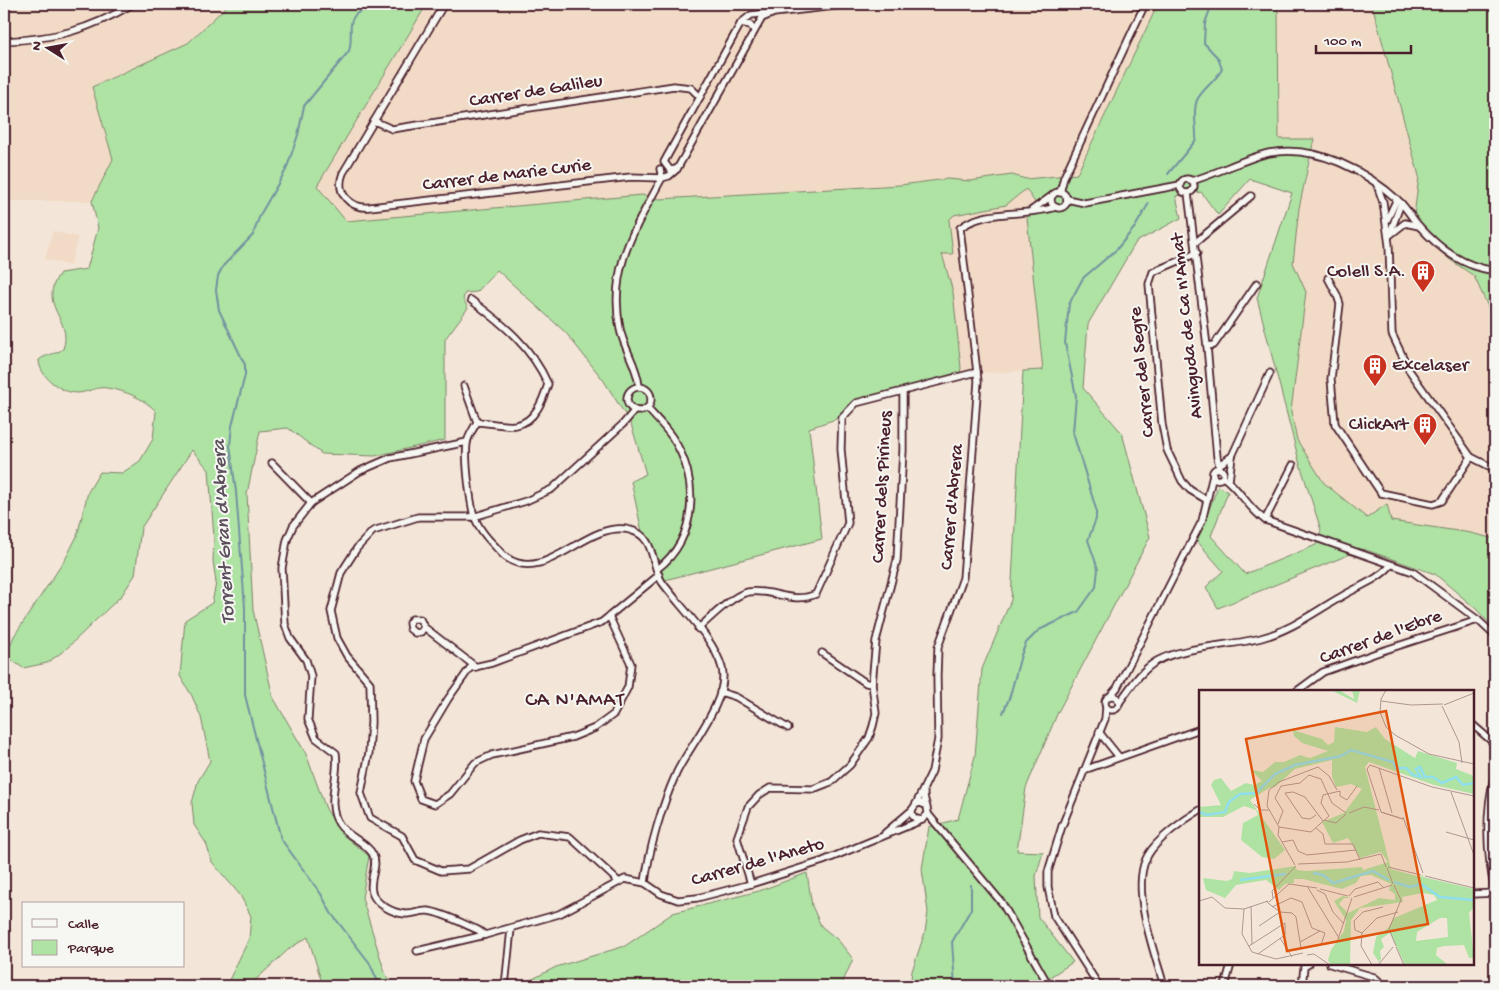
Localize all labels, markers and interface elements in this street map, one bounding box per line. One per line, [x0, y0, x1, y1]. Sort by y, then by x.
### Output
north arrow [22, 22, 72, 72]
scale bar [1316, 22, 1412, 54]
text: 100 m [1323, 33, 1362, 51]
text: N [28, 40, 47, 52]
street label: Carrer de Galileu [468, 70, 604, 114]
street label: Carrer de Marie Curie [421, 154, 593, 198]
street label: Avinguda de Ca n'Amat [1167, 230, 1209, 420]
building icon: Colell S.A. [1410, 259, 1436, 293]
place label: Colell S.A. [1327, 261, 1406, 284]
street label: Carrer del Segre [1125, 306, 1161, 438]
building icon: Excelaser [1362, 353, 1388, 387]
place label: Excelaser [1392, 355, 1471, 378]
street label: Carrer dels Pirineus [868, 409, 899, 564]
building icon: ClickArt [1412, 412, 1438, 446]
place label: ClickArt [1349, 414, 1410, 437]
water label: Torrent Gran d'Abrera [209, 437, 241, 625]
street label: Carrer d'Abrera [936, 442, 970, 571]
street label: Carrer de l'Ebre [1317, 605, 1445, 671]
district label: CA N'AMAT [525, 690, 625, 713]
inset map [1199, 690, 1474, 965]
street label: Carrer de l'Aneto [689, 833, 827, 893]
legend [22, 902, 185, 968]
text: Calle [68, 916, 99, 934]
text: Parque [67, 940, 114, 958]

